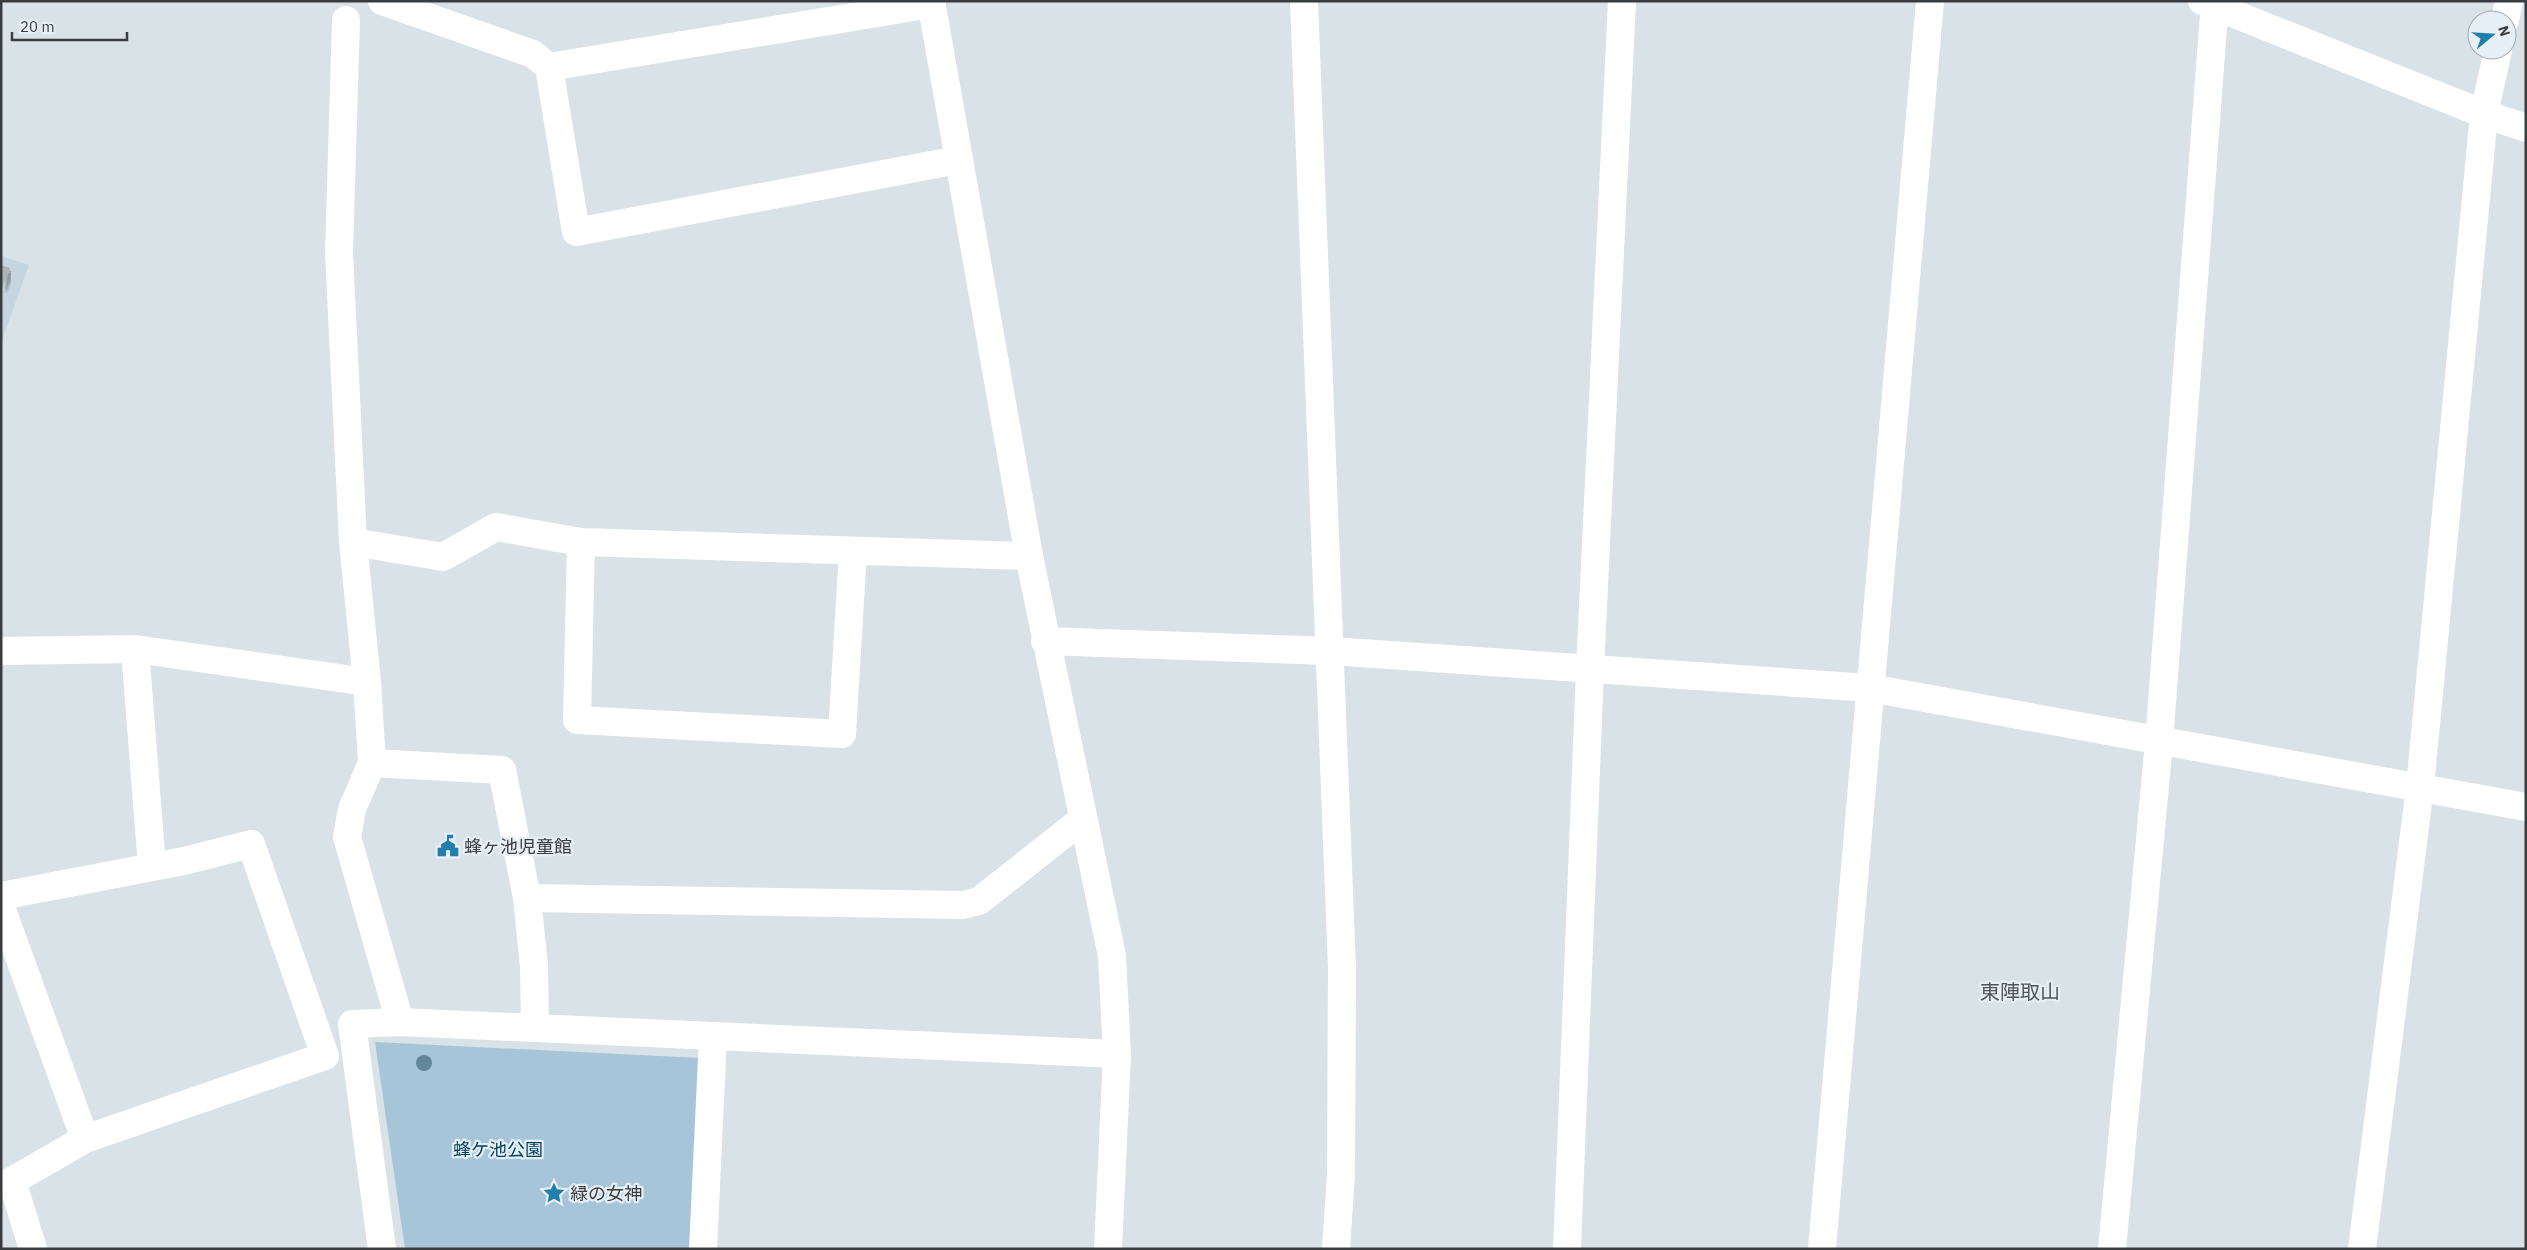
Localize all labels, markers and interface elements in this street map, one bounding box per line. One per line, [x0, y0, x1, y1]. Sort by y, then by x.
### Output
scale bar [12, 10, 128, 42]
north arrow [2467, 10, 2517, 60]
text: 20 m [20, 17, 55, 36]
text: N [2494, 23, 2514, 39]
public building icon: 蜂ヶ池児童館 [435, 833, 461, 859]
place label: 蜂ヶ池児童館 [464, 835, 572, 858]
district label: 東陣取山 [1980, 978, 2060, 1005]
park label: 蜂ケ池公園 [453, 1138, 543, 1161]
place icon: 緑の女神 [541, 1180, 567, 1206]
place label: 緑の女神 [570, 1182, 642, 1205]

